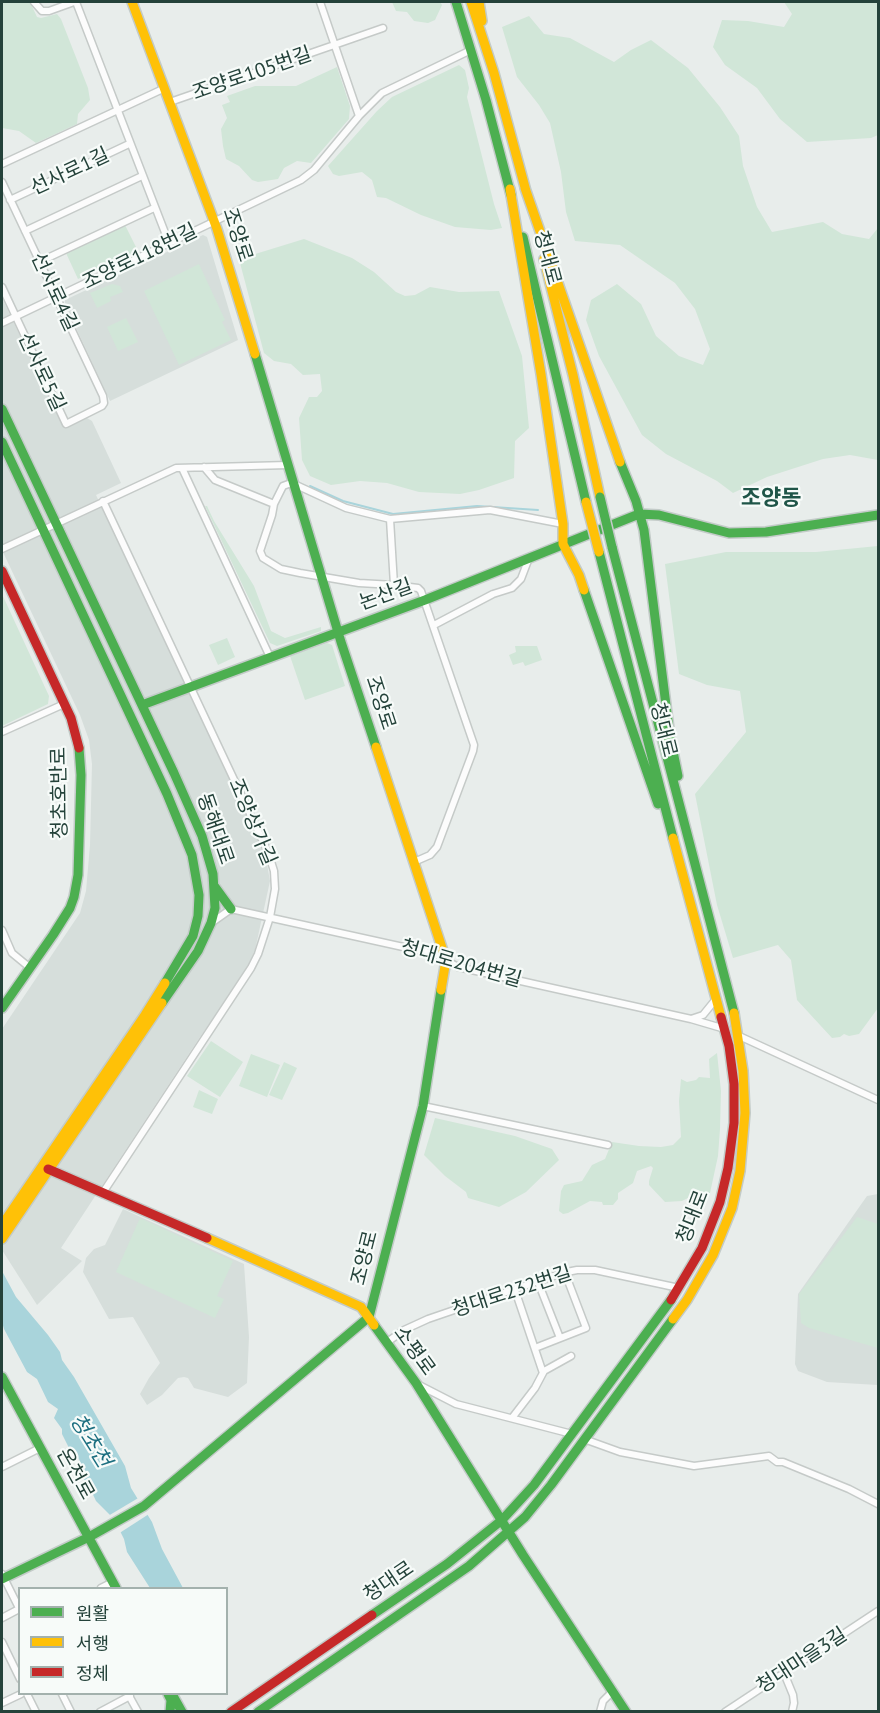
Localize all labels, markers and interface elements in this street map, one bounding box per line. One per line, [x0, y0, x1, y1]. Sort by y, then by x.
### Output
street label: 조양로105번길 [189, 42, 315, 106]
street label: 선사로1길 [27, 143, 113, 201]
street label: 조양로 [217, 205, 257, 265]
street label: 조양로118번길 [79, 219, 201, 295]
street label: 청대로 [528, 228, 566, 288]
street label: 선사로4길 [25, 249, 83, 335]
street label: 선사로5길 [12, 329, 70, 415]
district label: 조양동 [741, 486, 801, 512]
street label: 논산길 [356, 574, 416, 616]
street label: 조양로 [360, 673, 400, 733]
street label: 청대로 [645, 700, 681, 760]
street label: 청초호반로 [47, 747, 73, 839]
street label: 조양상가길 [223, 775, 281, 869]
street label: 동해대로 [192, 790, 238, 868]
street label: 청대로204번길 [398, 935, 524, 993]
street label: 청대로 [672, 1187, 714, 1247]
street label: 조양로 [347, 1228, 383, 1288]
street label: 청대로232번길 [449, 1261, 575, 1323]
street label: 소평로 [388, 1322, 440, 1380]
water label: 청초천 [64, 1410, 116, 1472]
street label: 온천로 [51, 1444, 99, 1504]
street label: 청대로 [359, 1557, 419, 1607]
legend [18, 1587, 228, 1695]
text: 원활 [76, 1602, 109, 1625]
street label: 청대마을3길 [752, 1623, 852, 1699]
text: 서행 [76, 1632, 109, 1655]
text: 정체 [76, 1662, 109, 1685]

